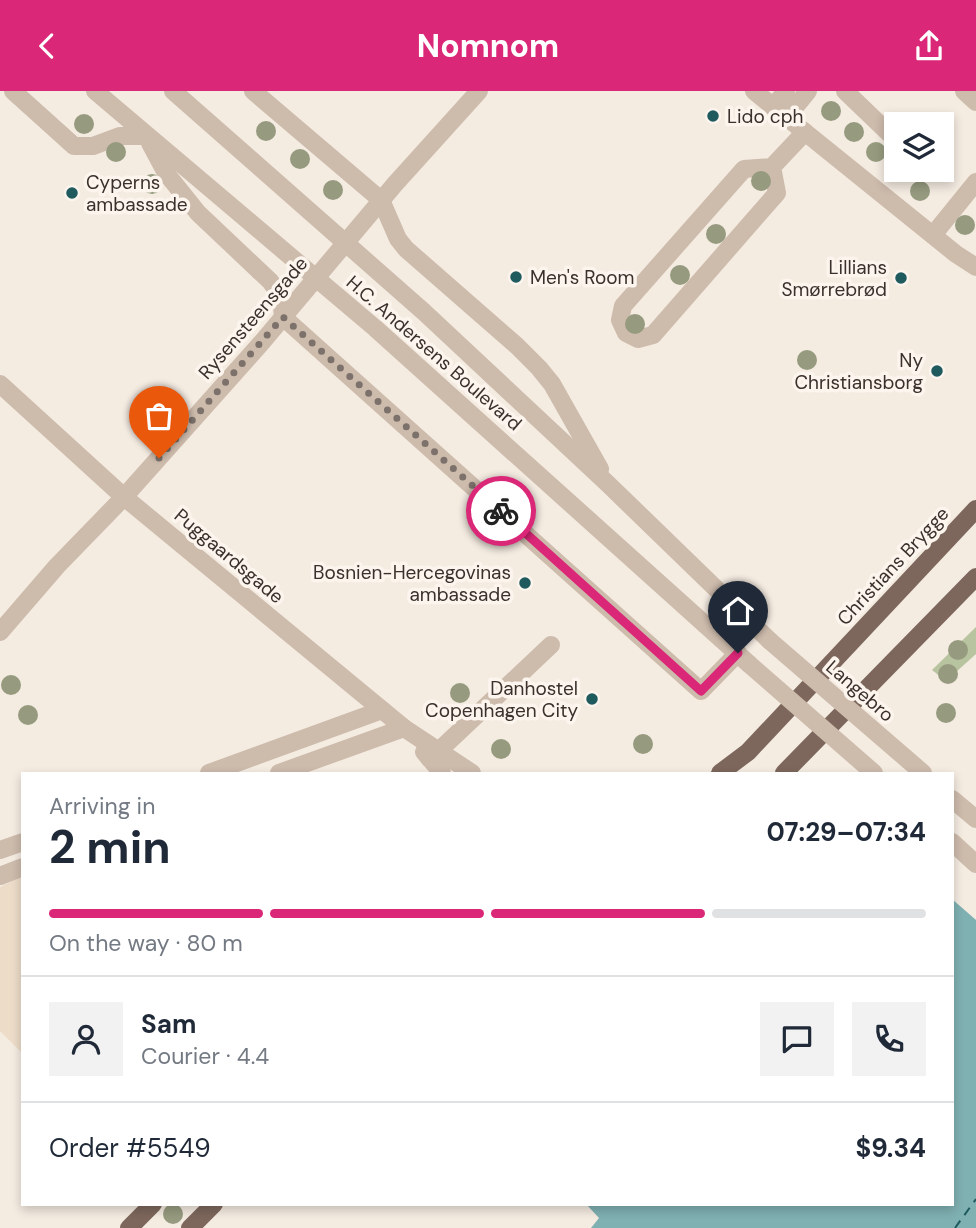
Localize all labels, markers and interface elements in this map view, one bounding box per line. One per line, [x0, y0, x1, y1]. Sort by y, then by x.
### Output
text: Nomnom [417, 25, 559, 67]
icon: back [28, 27, 66, 65]
icon: share [910, 27, 948, 65]
place label: Lido cph [727, 104, 804, 129]
marker: Lido cph [705, 108, 721, 124]
map controls [884, 112, 954, 182]
button: layers [884, 112, 954, 182]
place label: Cyperns ambassade [86, 170, 188, 217]
marker: Cyperns ambassade [64, 185, 80, 201]
street label: Rysensteensgade [193, 251, 313, 385]
place label: Lillians Smørrebrød [781, 255, 887, 302]
place label: Men's Room [530, 265, 635, 290]
marker: Men's Room [508, 269, 524, 285]
street label: H.C. Andersens Boulevard [341, 270, 527, 436]
marker: Lillians Smørrebrød [893, 270, 909, 286]
place label: Ny Christiansborg [794, 348, 923, 395]
marker: Ny Christiansborg [929, 363, 945, 379]
pin [129, 386, 189, 458]
icon: bag [140, 397, 178, 435]
courier [466, 476, 536, 546]
icon: bike [482, 492, 520, 530]
street label: Christians Brygge [832, 501, 954, 631]
street label: Puggaardsgade [169, 503, 289, 609]
place label: Bosnien-Hercegovinas ambassade [313, 560, 511, 607]
marker: Bosnien-Hercegovinas ambassade [517, 575, 533, 591]
pin [708, 581, 768, 653]
icon: home [719, 592, 757, 630]
street label: Langebro [821, 655, 899, 727]
place label: Danhostel Copenhagen City [425, 676, 578, 723]
marker: Danhostel Copenhagen City [584, 691, 600, 707]
text: Arriving in [49, 791, 155, 821]
text: 07:29–07:34 [766, 815, 926, 849]
text: 2 min [49, 817, 171, 877]
text: On the way · 80 m [49, 928, 243, 958]
button: person [49, 1002, 123, 1076]
button: chat [760, 1002, 834, 1076]
button: phone [852, 1002, 926, 1076]
text: Sam [141, 1007, 196, 1041]
text: Courier · 4.4 [141, 1041, 269, 1071]
text: Order #5549 [49, 1131, 211, 1165]
text: $9.34 [855, 1131, 926, 1165]

